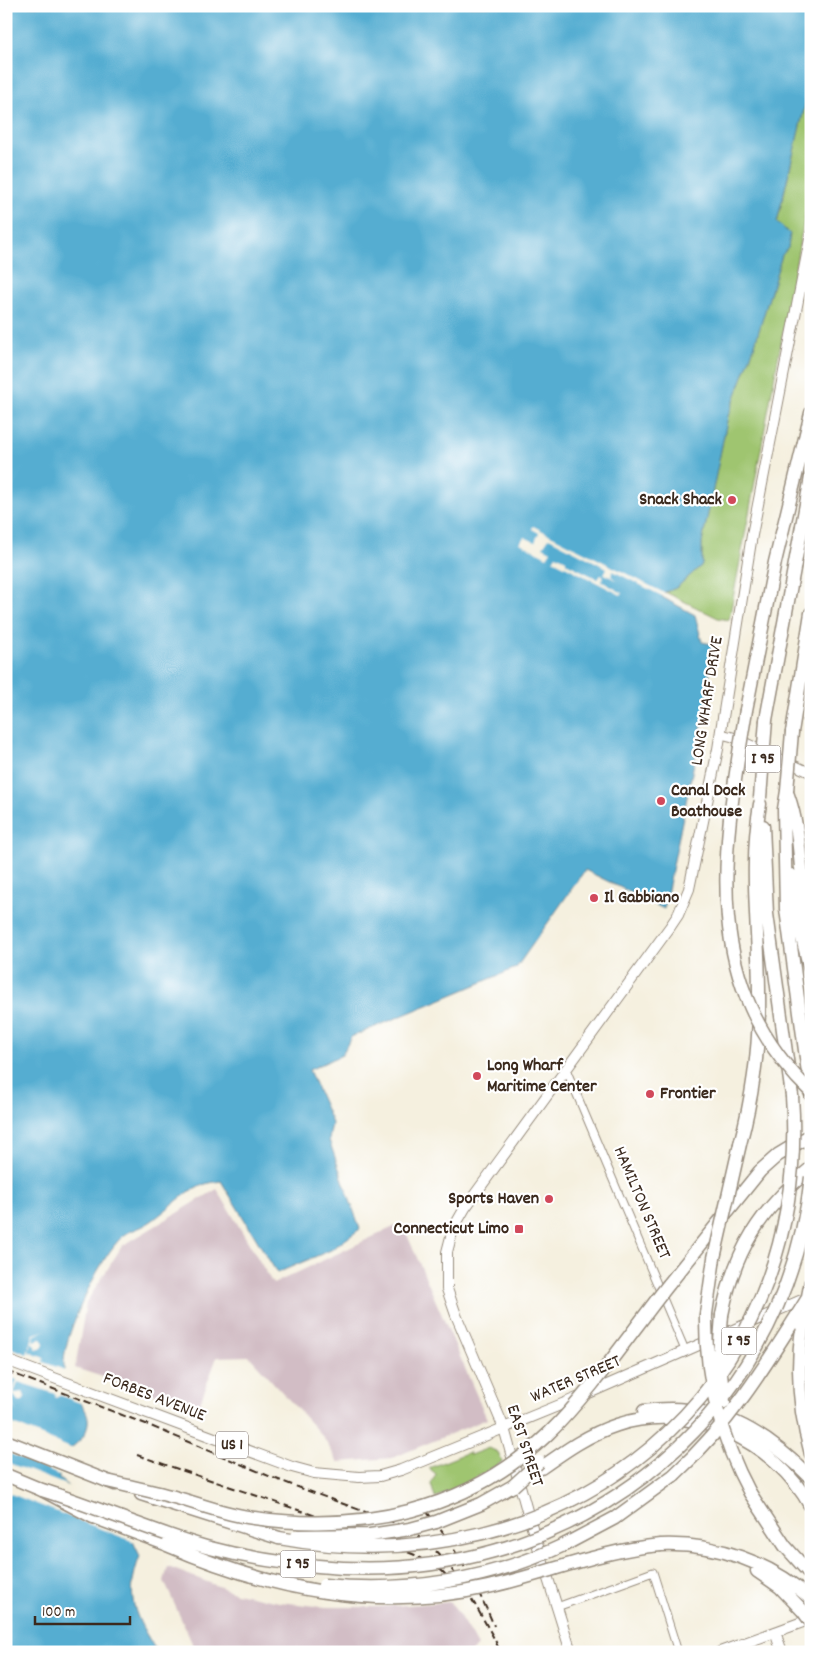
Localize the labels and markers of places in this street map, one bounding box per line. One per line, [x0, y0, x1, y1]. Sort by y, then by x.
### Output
place label: Snack Shack [639, 488, 723, 513]
marker: Snack Shack [726, 494, 738, 506]
place label: Canal Dock Boathouse [671, 779, 746, 825]
marker: Canal Dock Boathouse [655, 795, 667, 807]
place label: Il Gabbiano [604, 886, 679, 911]
marker: Il Gabbiano [588, 892, 600, 904]
place label: Long Wharf Maritime Center [487, 1054, 597, 1100]
marker: Long Wharf Maritime Center [471, 1070, 483, 1082]
place label: Frontier [660, 1082, 716, 1107]
marker: Frontier [644, 1088, 656, 1100]
place label: Sports Haven [448, 1187, 539, 1212]
marker: Sports Haven [543, 1193, 555, 1205]
place label: Connecticut Limo [394, 1217, 509, 1242]
marker: Connecticut Limo [513, 1223, 525, 1235]

